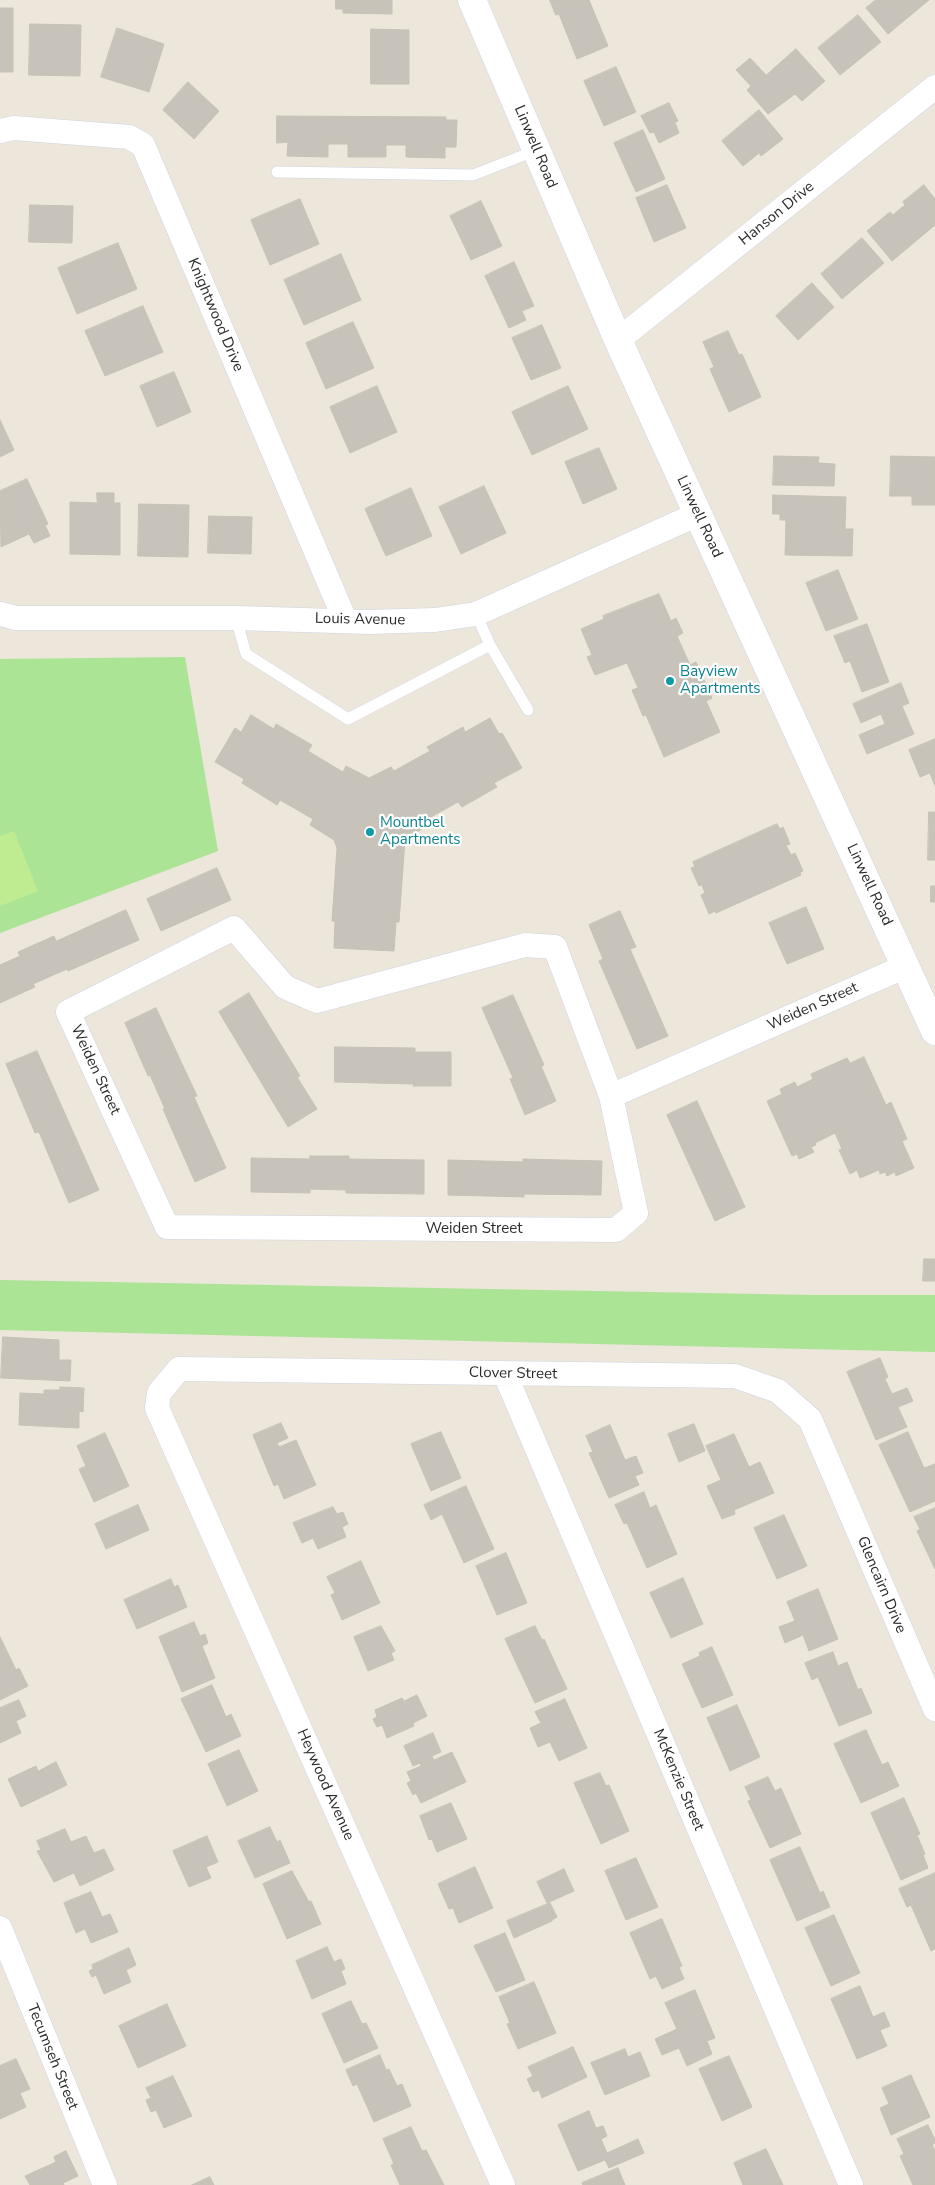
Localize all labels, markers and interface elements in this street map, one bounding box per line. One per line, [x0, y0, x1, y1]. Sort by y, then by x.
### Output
street label: Linwell Road [509, 103, 561, 191]
street label: Hanson Drive [736, 178, 818, 250]
street label: Knightwood Drive [183, 256, 247, 374]
street label: Linwell Road [672, 473, 726, 561]
street label: Louis Avenue [315, 610, 405, 630]
place label: Bayview Apartments [680, 663, 760, 698]
marker: Bayview Apartments [664, 675, 676, 687]
place label: Mountbel Apartments [380, 814, 460, 849]
marker: Mountbel Apartments [364, 826, 376, 838]
street label: Linwell Road [842, 841, 896, 929]
street label: Weiden Street [765, 979, 861, 1035]
street label: Weiden Street [66, 1022, 124, 1118]
street label: Weiden Street [425, 1220, 523, 1238]
street label: Clover Street [469, 1364, 557, 1384]
street label: Glencairn Drive [853, 1534, 909, 1636]
street label: Heywood Avenue [292, 1726, 358, 1844]
street label: McKenzie Street [648, 1726, 708, 1834]
street label: Tecumseh Street [23, 2001, 81, 2113]

